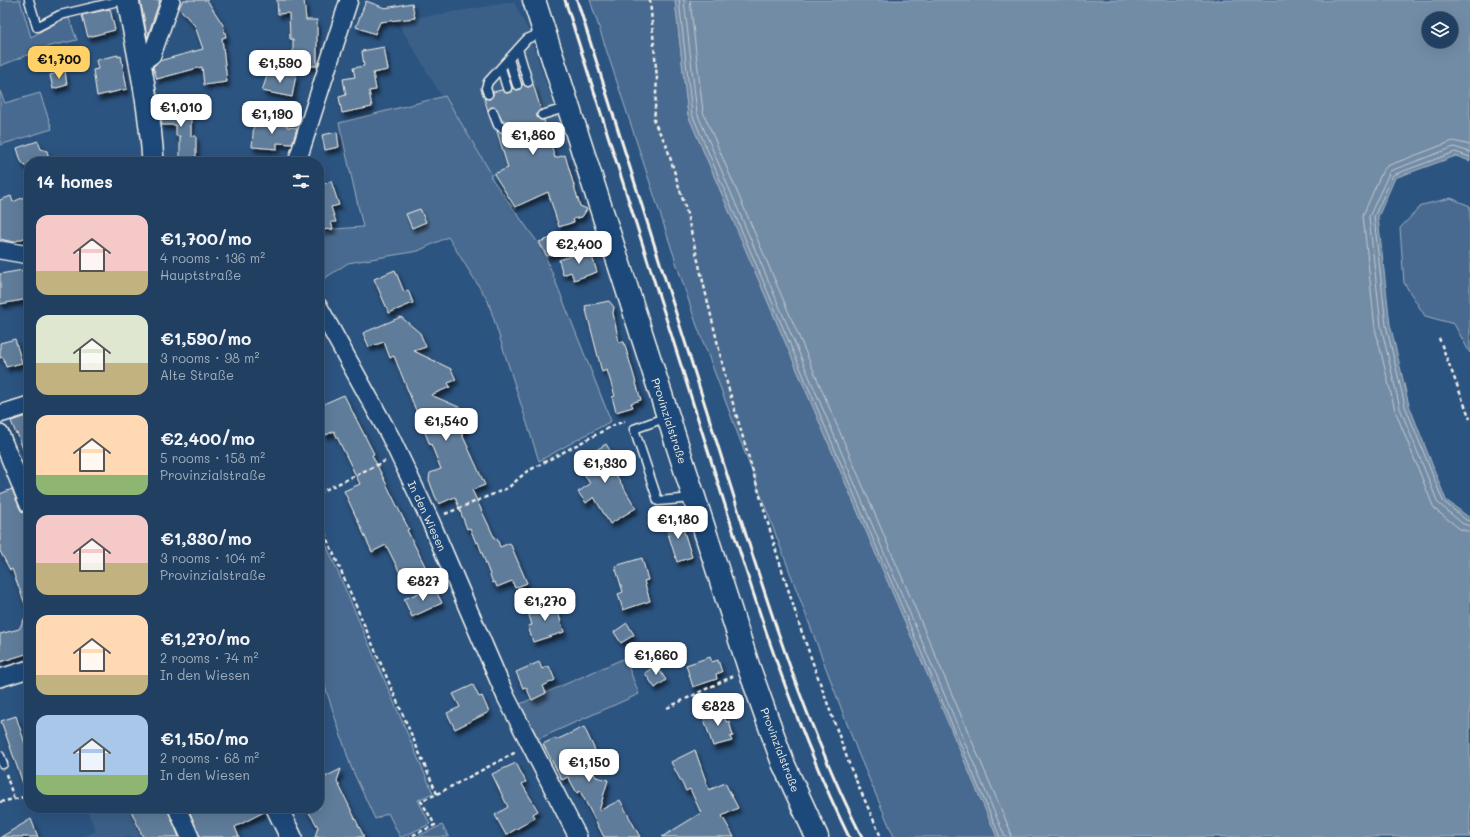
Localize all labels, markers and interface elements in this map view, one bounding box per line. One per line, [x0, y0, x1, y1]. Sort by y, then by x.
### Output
map controls [1422, 12, 1458, 48]
button: layers [1422, 12, 1458, 48]
pin: €1,700 [26, 46, 92, 80]
text: €1,700 [37, 50, 81, 67]
pin: €1,590 [247, 50, 313, 84]
text: €1,590 [258, 54, 302, 71]
pin: €1,010 [148, 94, 214, 128]
text: €1,010 [160, 98, 202, 115]
pin: €1,190 [239, 101, 305, 135]
text: €1,190 [251, 105, 293, 122]
pin: €1,860 [500, 122, 566, 156]
text: €1,860 [511, 126, 555, 143]
text: 14 homes [36, 170, 113, 192]
icon: filters [290, 170, 312, 192]
text: €1,700/mo [160, 227, 252, 249]
icon: home [68, 231, 116, 279]
pin: €2,400 [546, 231, 612, 265]
text: €2,400 [556, 235, 602, 252]
text: 4 rooms · 136 m² [160, 249, 265, 266]
text: Hauptstraße [160, 266, 241, 283]
text: €1,590/mo [160, 327, 251, 349]
icon: home [68, 331, 116, 379]
text: 3 rooms · 98 m² [160, 349, 259, 366]
text: Alte Straße [160, 366, 234, 383]
street label: Provinzialstraße [649, 376, 690, 466]
pin: €1,540 [413, 408, 479, 442]
text: €1,540 [424, 412, 468, 429]
text: €2,400/mo [160, 427, 255, 449]
icon: home [68, 431, 116, 479]
text: 5 rooms · 158 m² [160, 449, 265, 466]
pin: €1,330 [572, 450, 638, 484]
text: €1,330 [583, 454, 627, 471]
text: Provinzialstraße [160, 466, 266, 483]
street label: In den Wiesen [405, 478, 450, 553]
pin: €1,180 [645, 506, 711, 540]
text: €1,180 [657, 510, 699, 527]
text: €1,330/mo [160, 527, 252, 549]
icon: home [68, 531, 116, 579]
text: 3 rooms · 104 m² [160, 549, 265, 566]
text: Provinzialstraße [160, 566, 266, 583]
pin: €827 [399, 568, 447, 602]
text: €827 [406, 572, 440, 589]
pin: €1,270 [512, 588, 578, 622]
text: €1,270 [523, 592, 567, 609]
text: €1,270/mo [160, 627, 250, 649]
icon: home [68, 631, 116, 679]
pin: €1,660 [623, 642, 689, 676]
text: €1,660 [634, 646, 678, 663]
text: 2 rooms · 74 m² [160, 649, 258, 666]
text: In den Wiesen [160, 666, 250, 683]
pin: €828 [694, 693, 742, 727]
text: €828 [701, 697, 735, 714]
street label: Provinzialstraße [757, 705, 804, 794]
text: €1,150/mo [160, 727, 249, 749]
icon: home [68, 731, 116, 779]
text: 2 rooms · 68 m² [160, 749, 259, 766]
pin: €1,150 [556, 749, 622, 783]
text: €1,150 [568, 753, 610, 770]
text: In den Wiesen [160, 766, 250, 783]

